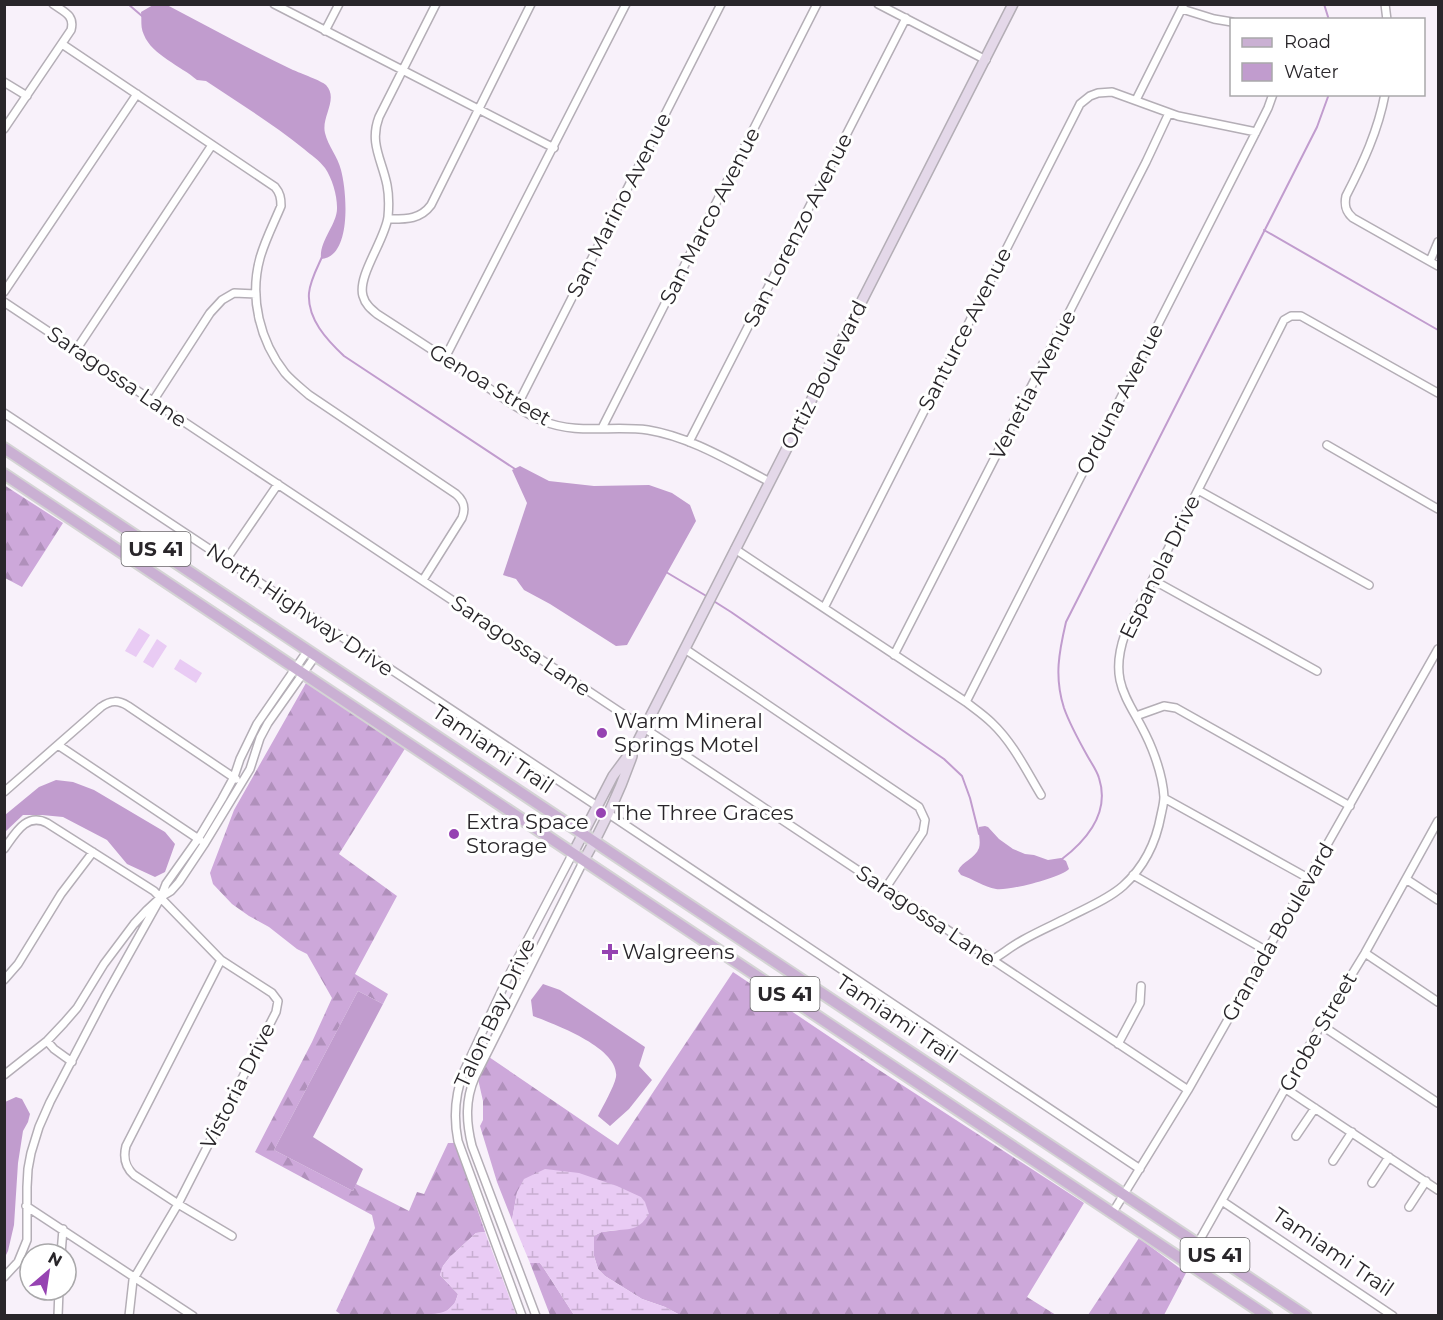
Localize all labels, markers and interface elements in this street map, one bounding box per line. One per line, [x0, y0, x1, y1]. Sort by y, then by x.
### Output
legend [1230, 18, 1425, 96]
text: Road [1284, 31, 1331, 53]
text: Water [1284, 61, 1339, 83]
street label: San Marino Avenue [561, 108, 676, 301]
street label: San Marco Avenue [654, 123, 765, 308]
street label: San Lorenzo Avenue [738, 129, 857, 331]
street label: Santurce Avenue [913, 243, 1016, 414]
street label: Ortiz Boulevard [775, 296, 872, 453]
street label: Venetia Avenue [984, 306, 1081, 464]
street label: Orduna Avenue [1071, 319, 1168, 478]
street label: Saragossa Lane [43, 321, 192, 432]
street label: Genoa Street [425, 338, 556, 431]
street label: Espanola Drive [1114, 491, 1205, 643]
road number: US 41 [122, 532, 190, 566]
street label: North Highway Drive [202, 538, 399, 682]
street label: Saragossa Lane [447, 590, 596, 701]
street label: Tamiami Trail [428, 699, 559, 798]
place label: Warm Mineral Springs Motel [614, 708, 763, 757]
marker: Warm Mineral Springs Motel [595, 726, 609, 740]
place label: The Three Graces [613, 800, 793, 825]
marker: The Three Graces [594, 806, 608, 820]
place label: Extra Space Storage [466, 809, 589, 858]
marker: Extra Space Storage [447, 827, 461, 841]
street label: Granada Boulevard [1216, 838, 1339, 1025]
street label: Saragossa Lane [852, 860, 1001, 971]
street label: Talon Bay Drive [449, 934, 540, 1092]
place label: Walgreens [622, 939, 735, 964]
marker: Walgreens [603, 945, 617, 959]
street label: Grobe Street [1273, 968, 1362, 1096]
street label: Tamiami Trail [832, 969, 963, 1068]
road number: US 41 [750, 977, 820, 1011]
street label: Vistoria Drive [195, 1018, 280, 1153]
street label: Tamiami Trail [1268, 1202, 1399, 1301]
road number: US 41 [1180, 1238, 1250, 1272]
north arrow [18, 1242, 78, 1302]
text: N [45, 1248, 65, 1271]

